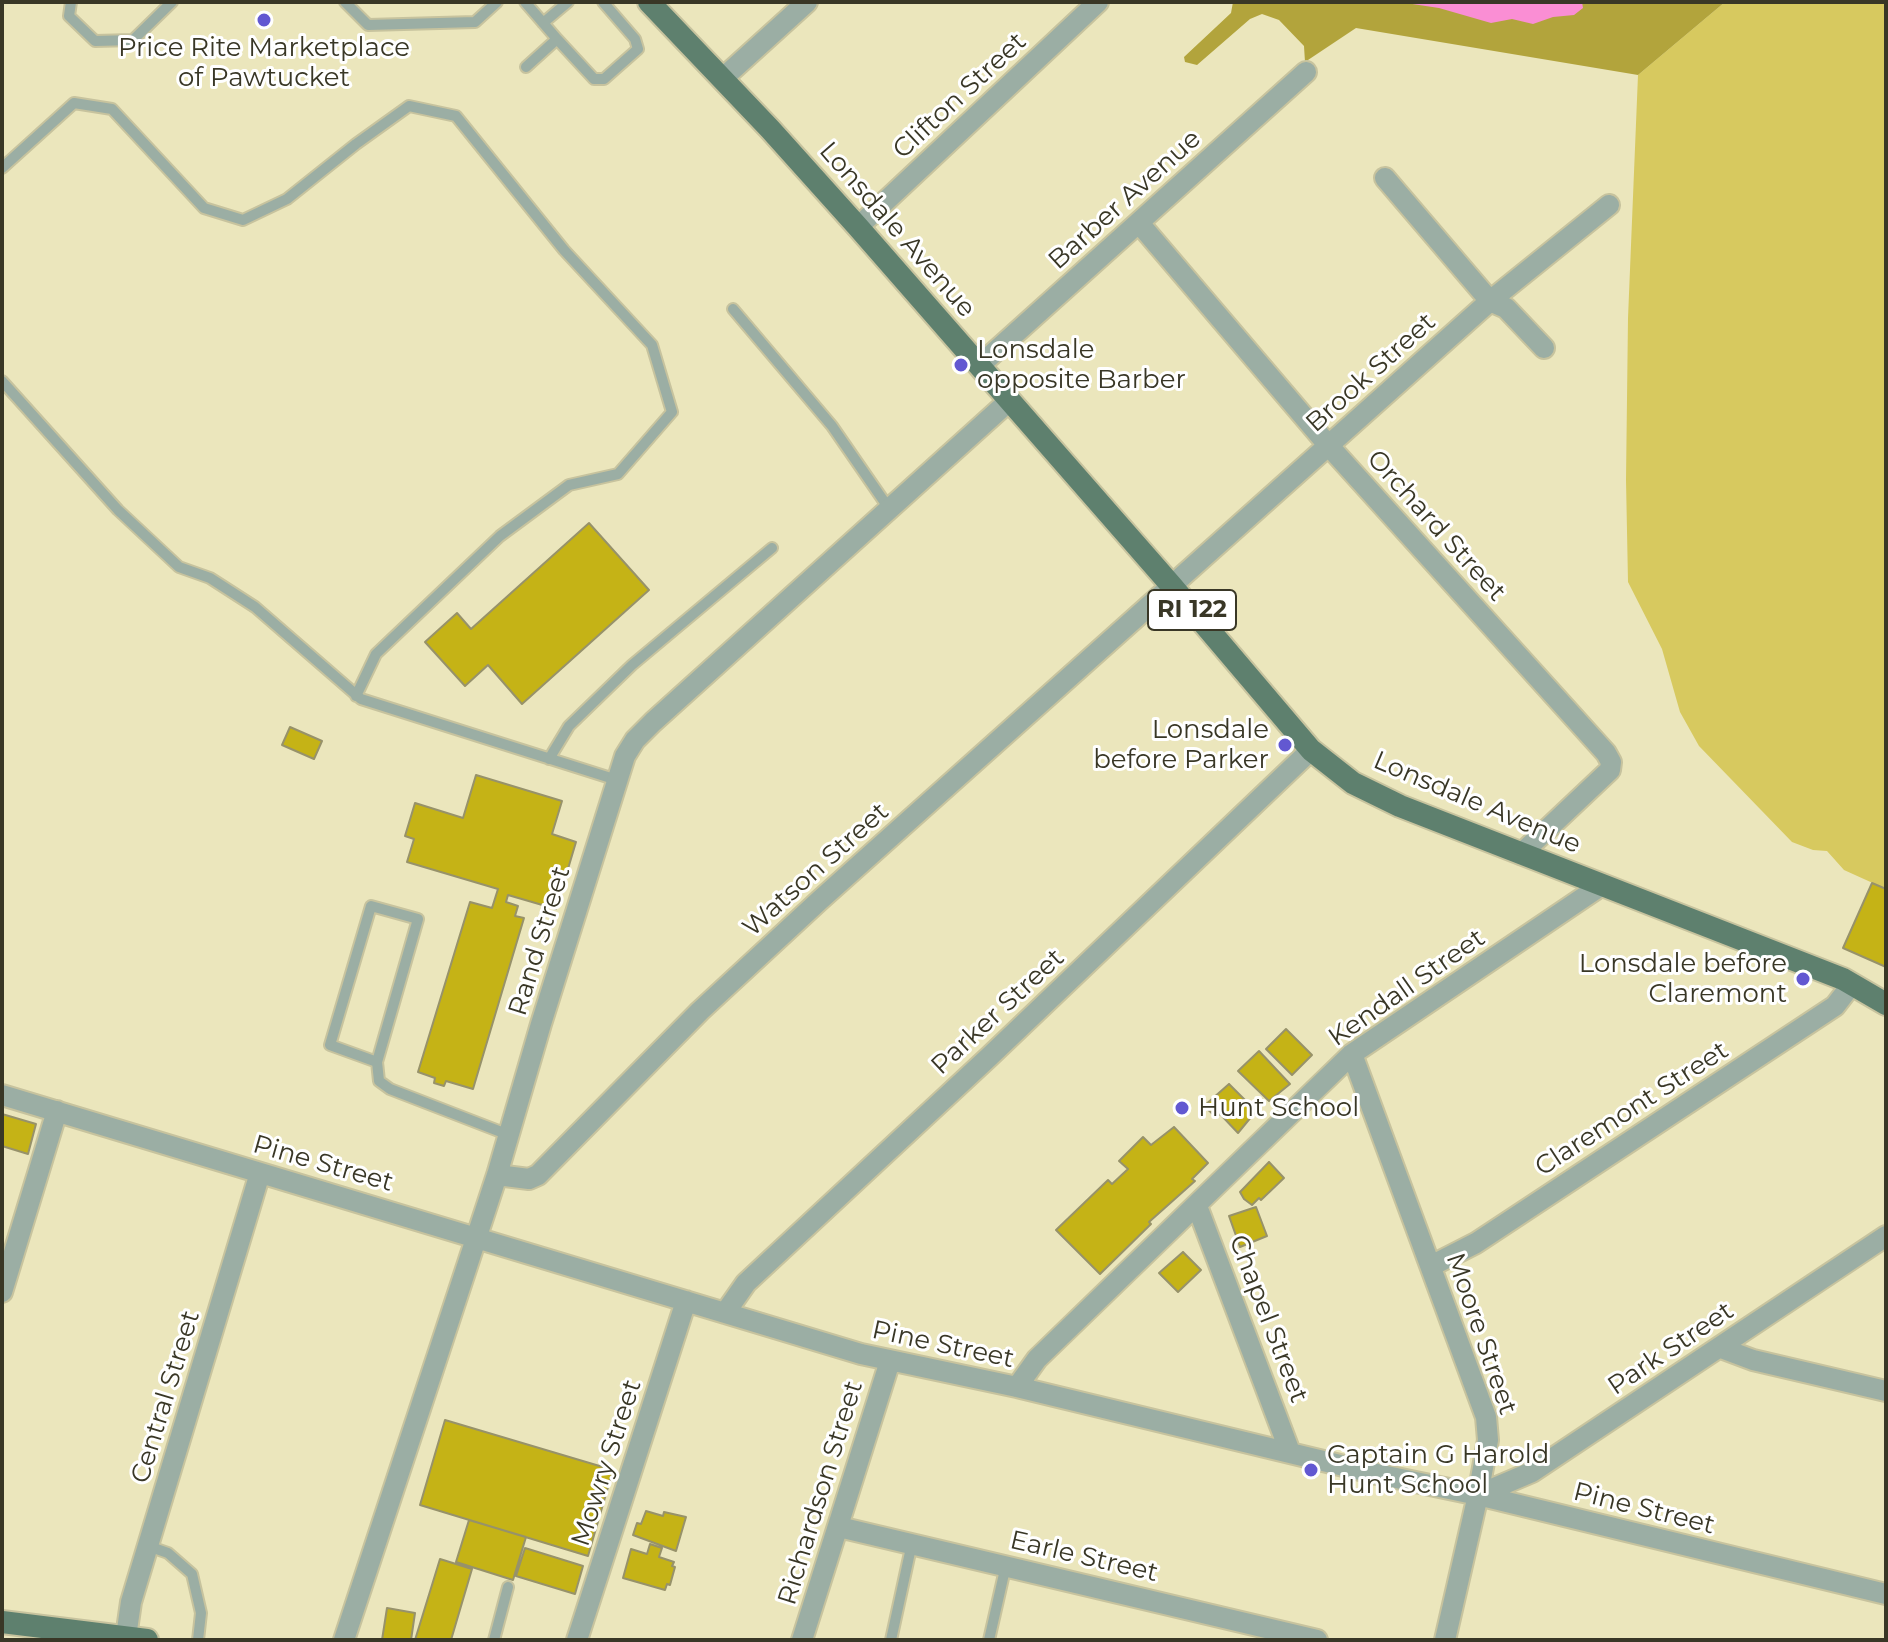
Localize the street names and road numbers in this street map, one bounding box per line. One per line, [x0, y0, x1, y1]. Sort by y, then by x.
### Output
street label: Clifton Street [887, 26, 1033, 166]
street label: Barber Avenue [1043, 124, 1207, 276]
street label: Lonsdale Avenue [812, 136, 982, 324]
street label: Brook Street [1300, 307, 1442, 439]
street label: Orchard Street [1360, 444, 1512, 608]
road number: RI 122 [1148, 590, 1236, 630]
street label: Lonsdale Avenue [1369, 745, 1585, 861]
street label: Watson Street [737, 796, 895, 944]
street label: Rand Street [502, 863, 578, 1019]
street label: Kendall Street [1323, 923, 1491, 1053]
street label: Parker Street [925, 942, 1071, 1082]
street label: Claremont Street [1530, 1035, 1734, 1183]
street label: Pine Street [249, 1129, 397, 1199]
street label: Chapel Street [1222, 1231, 1314, 1407]
street label: Moore Street [1439, 1249, 1523, 1419]
street label: Park Street [1602, 1296, 1740, 1402]
street label: Central Street [125, 1307, 207, 1487]
street label: Pine Street [869, 1315, 1017, 1375]
street label: Mowry Street [565, 1376, 649, 1550]
street label: Richardson Street [772, 1377, 870, 1609]
street label: Pine Street [1570, 1476, 1718, 1542]
street label: Earle Street [1007, 1525, 1161, 1589]

